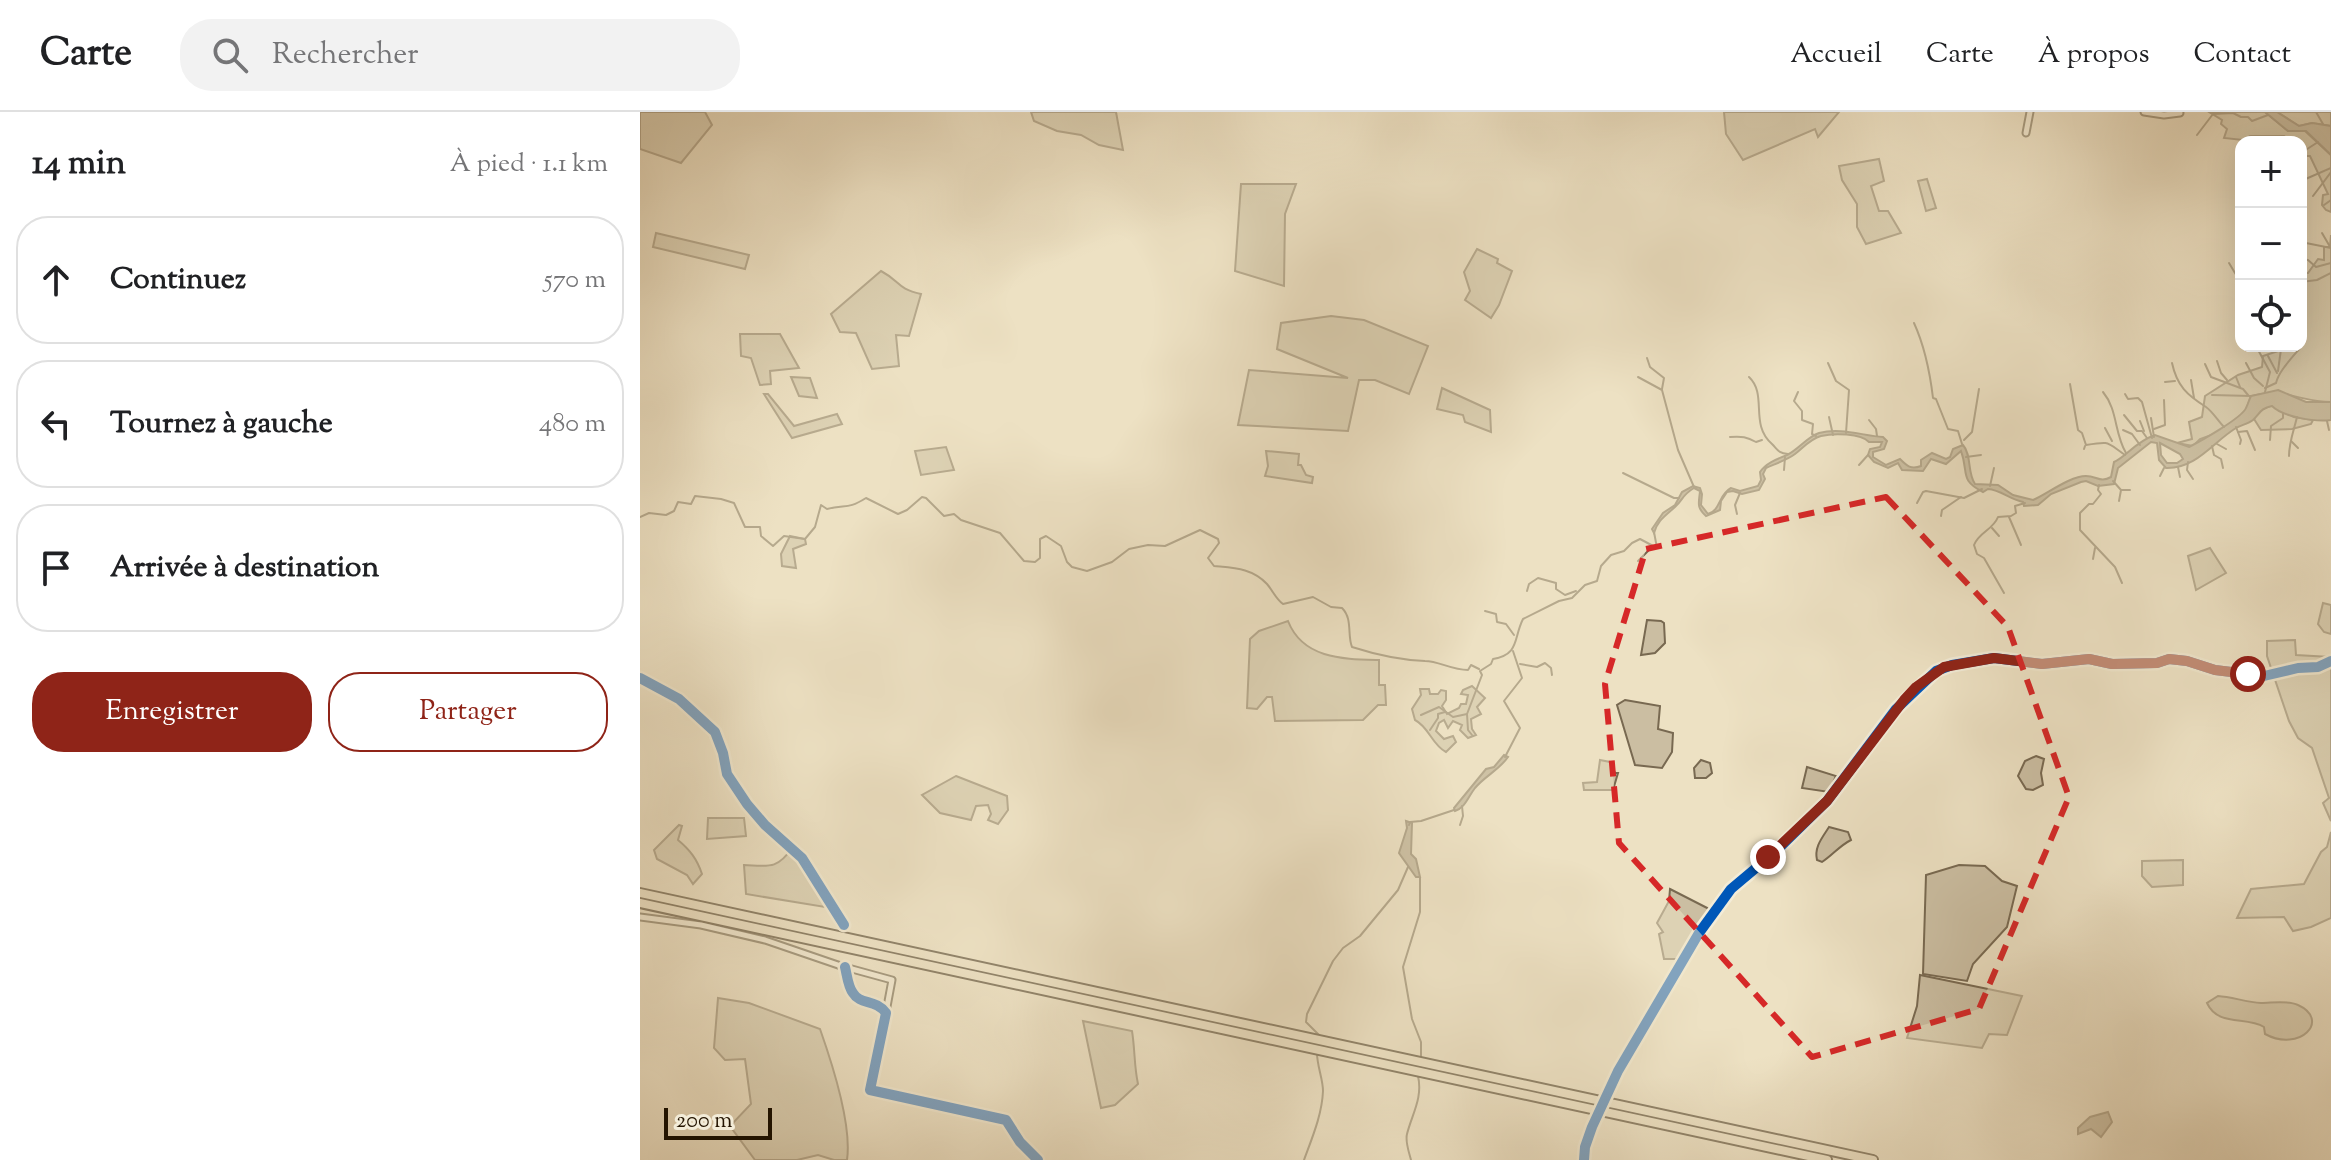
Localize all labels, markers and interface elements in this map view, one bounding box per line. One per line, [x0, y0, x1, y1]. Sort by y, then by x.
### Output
search box [180, 19, 740, 91]
text: Carte [40, 28, 132, 82]
icon: search [208, 33, 252, 77]
text: Rechercher [272, 34, 419, 77]
text: Accueil [1790, 35, 1882, 75]
text: Carte [1926, 35, 1994, 75]
text: À propos [2038, 35, 2149, 75]
text: Contact [2193, 35, 2291, 75]
map controls [2235, 136, 2307, 352]
button: + [2235, 136, 2307, 208]
text: 14 min [32, 140, 126, 189]
text: À pied · 1.1 km [450, 146, 608, 183]
button: − [2235, 208, 2307, 280]
icon: ahead [34, 258, 78, 302]
text: Continuez [110, 259, 246, 302]
text: 570 m [544, 262, 606, 299]
button: locate [2235, 280, 2307, 352]
icon: left [34, 402, 78, 446]
text: Tournez à gauche [110, 403, 333, 446]
text: 480 m [539, 406, 606, 443]
icon: arrive [34, 546, 78, 590]
text: Arrivée à destination [110, 547, 379, 590]
route start [2230, 656, 2266, 692]
button: Enregistrer [32, 672, 312, 752]
button: Partager [328, 672, 608, 752]
route end [1750, 839, 1786, 875]
scale bar [664, 1104, 772, 1140]
text: 200 m [676, 1106, 732, 1138]

